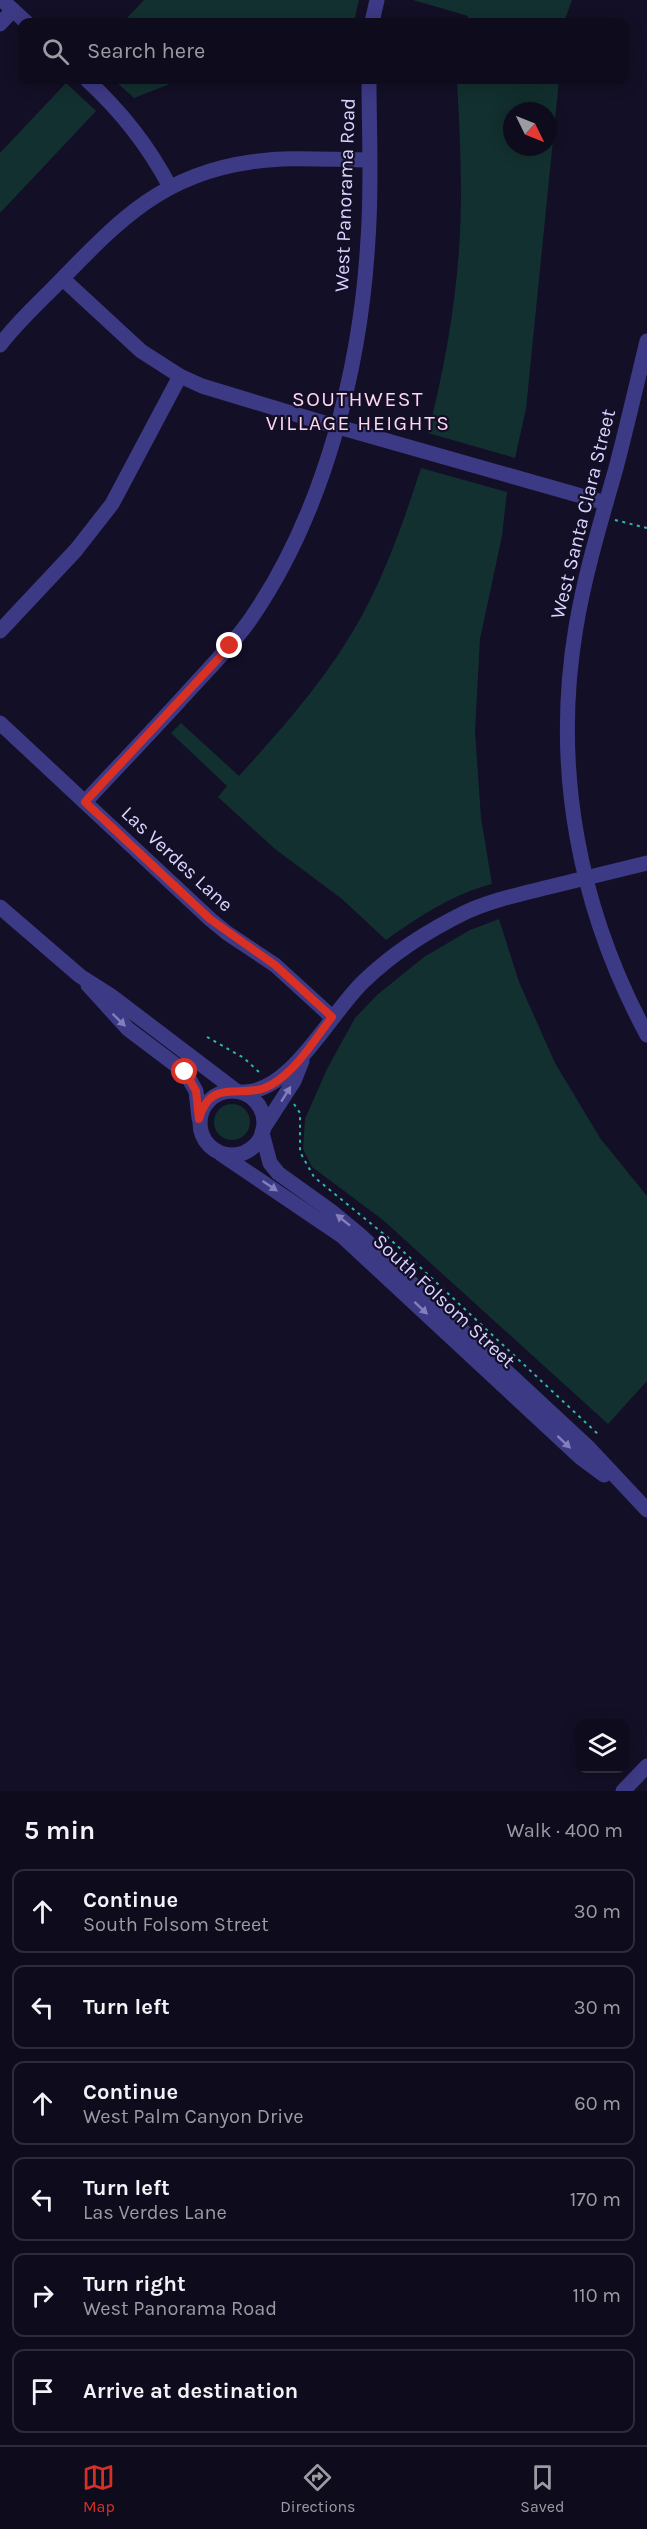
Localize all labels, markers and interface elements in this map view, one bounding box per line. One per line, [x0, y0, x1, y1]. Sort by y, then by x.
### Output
search box [18, 18, 629, 84]
icon: search [39, 35, 72, 68]
text: Search here [87, 38, 205, 64]
street label: West Panorama Road [330, 98, 360, 292]
north arrow [503, 102, 557, 156]
district label: SOUTHWEST VILLAGE HEIGHTS [266, 387, 450, 435]
street label: West Santa Clara Street [546, 406, 620, 621]
route end [216, 632, 242, 658]
street label: Las Verdes Lane [117, 802, 237, 916]
one-way arrow [112, 1012, 126, 1026]
route start [171, 1058, 197, 1084]
one-way arrow [281, 1085, 292, 1102]
one-way arrow [262, 1180, 278, 1191]
one-way arrow [335, 1214, 351, 1227]
street label: South Folsom Street [368, 1229, 520, 1373]
one-way arrow [414, 1301, 428, 1315]
one-way arrow [556, 1435, 571, 1449]
map controls [575, 1719, 629, 1773]
button: layers [575, 1719, 629, 1773]
text: 5 min [24, 1815, 95, 1846]
text: Walk · 400 m [506, 1819, 623, 1842]
text: Continue [83, 1887, 178, 1913]
icon: ahead [26, 1895, 59, 1928]
text: 30 m [574, 1900, 621, 1923]
text: South Folsom Street [83, 1913, 269, 1936]
icon: left [26, 1991, 59, 2024]
text: Turn left [83, 1994, 170, 2020]
text: 30 m [574, 1996, 621, 2019]
text: Continue [83, 2079, 178, 2105]
icon: ahead [26, 2087, 59, 2120]
text: 60 m [574, 2092, 621, 2115]
text: West Palm Canyon Drive [83, 2105, 304, 2128]
text: Turn left [83, 2175, 170, 2201]
icon: left [26, 2183, 59, 2216]
text: 170 m [570, 2188, 621, 2211]
text: Las Verdes Lane [83, 2201, 227, 2224]
text: Turn right [83, 2271, 186, 2297]
icon: right [26, 2279, 59, 2312]
text: 110 m [572, 2284, 621, 2307]
text: West Panorama Road [83, 2297, 277, 2320]
icon: arrive [26, 2375, 59, 2408]
text: Arrive at destination [83, 2378, 298, 2404]
tab: Map [82, 2461, 115, 2516]
tab: Directions [280, 2461, 355, 2516]
tab: Saved [520, 2461, 565, 2516]

